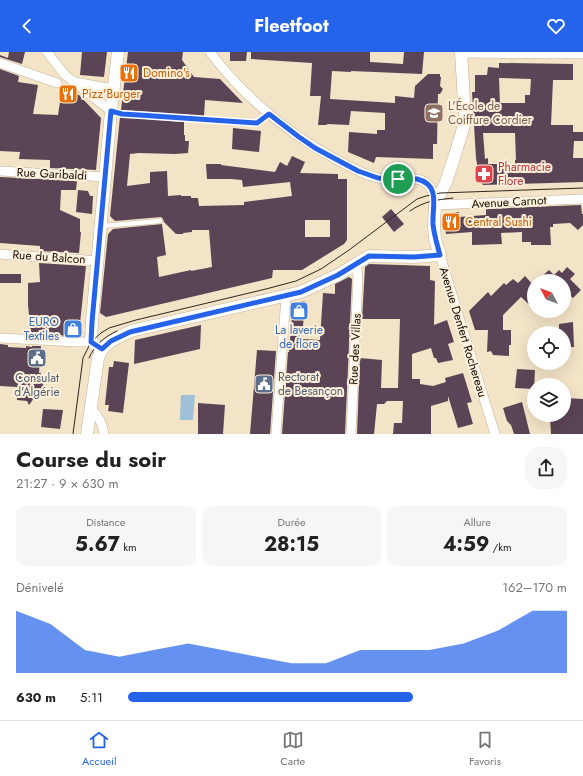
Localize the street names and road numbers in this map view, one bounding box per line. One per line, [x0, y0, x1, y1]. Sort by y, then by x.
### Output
street label: Rue Garibaldi [16, 163, 88, 185]
street label: Avenue Carnot [471, 191, 547, 213]
street label: Rue du Balcon [12, 245, 86, 269]
street label: Avenue Denfert Rochereau [435, 265, 491, 399]
street label: Rue des Villas [344, 313, 366, 385]

